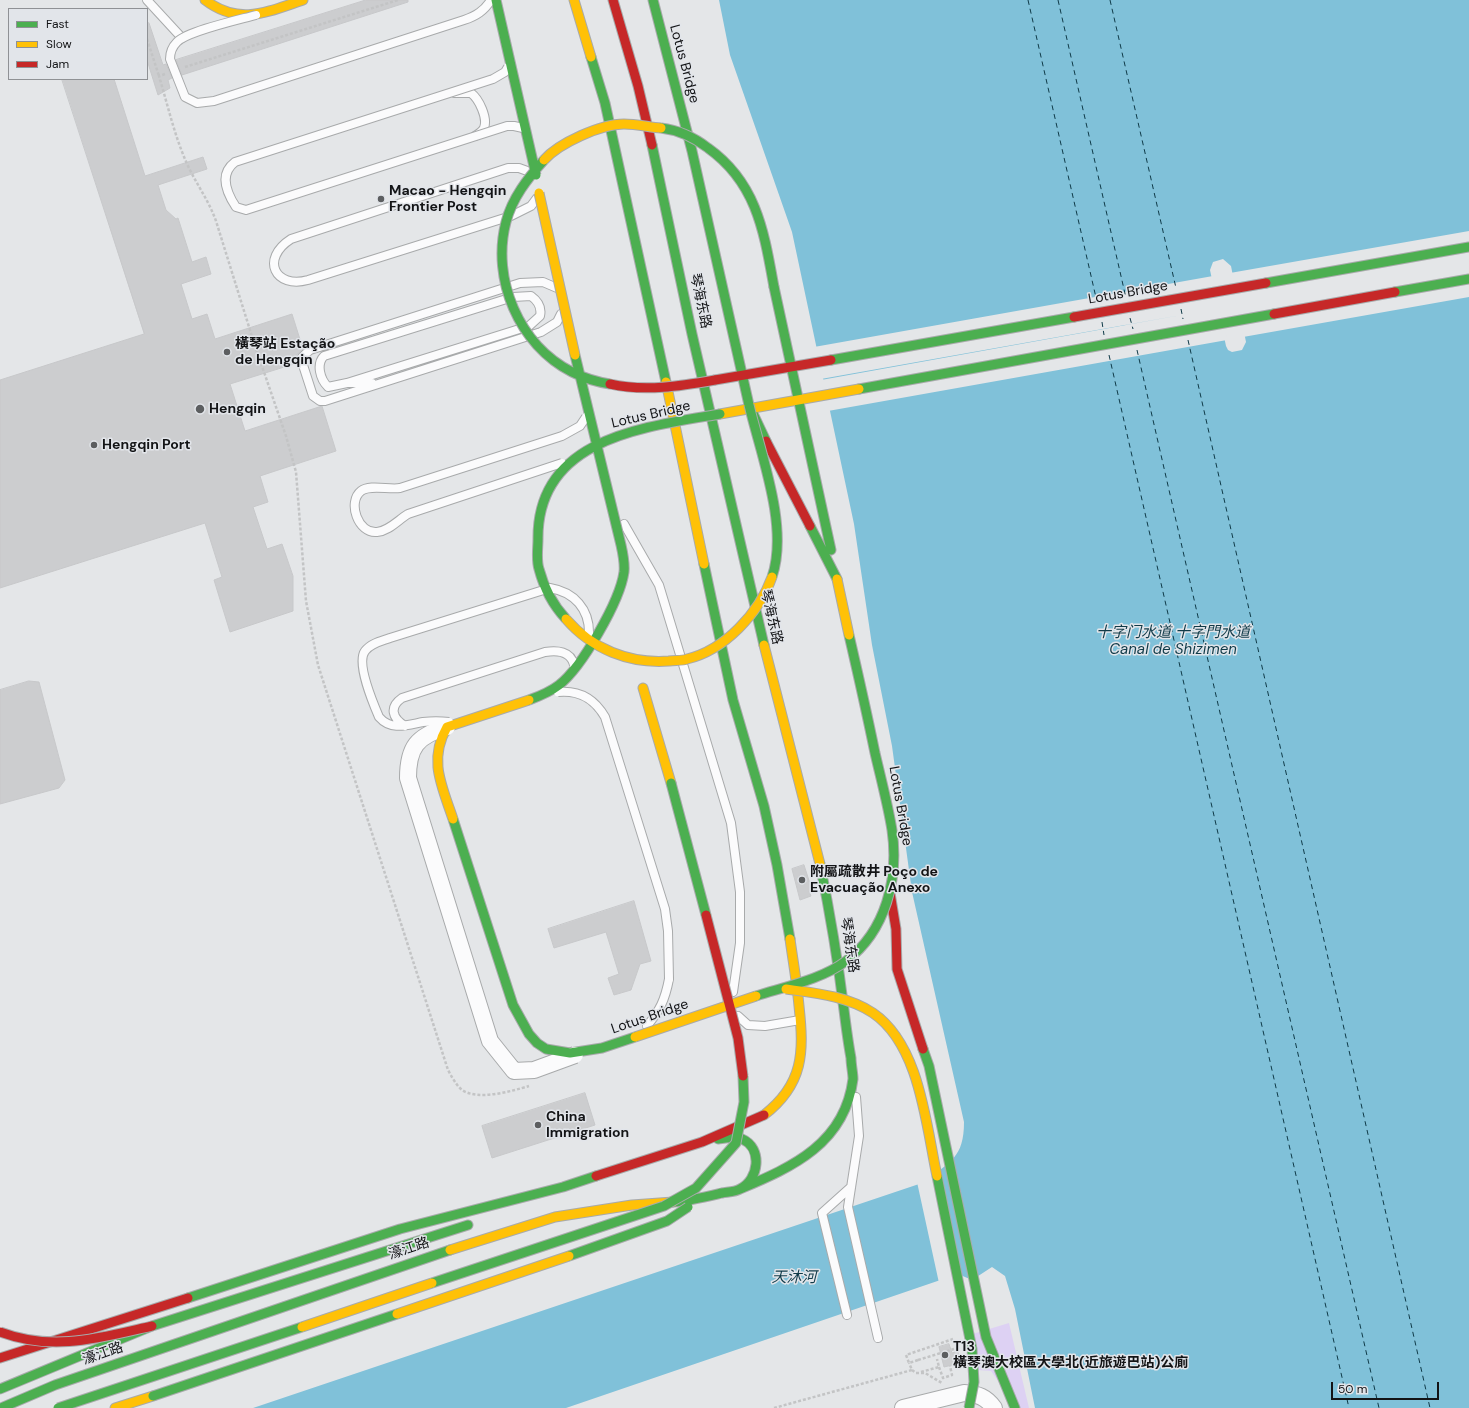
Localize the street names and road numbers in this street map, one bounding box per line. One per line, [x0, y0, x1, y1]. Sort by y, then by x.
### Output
street label: Lotus Bridge [665, 23, 703, 105]
street label: 琴海东路 [686, 272, 714, 330]
street label: Lotus Bridge [1087, 278, 1169, 308]
street label: Lotus Bridge [610, 398, 692, 432]
street label: 琴海东路 [757, 588, 785, 646]
street label: Lotus Bridge [885, 765, 915, 847]
street label: 琴海东路 [836, 916, 862, 974]
street label: Lotus Bridge [609, 996, 691, 1038]
street label: 濠江路 [386, 1235, 432, 1263]
street label: 濠江路 [80, 1339, 126, 1369]

